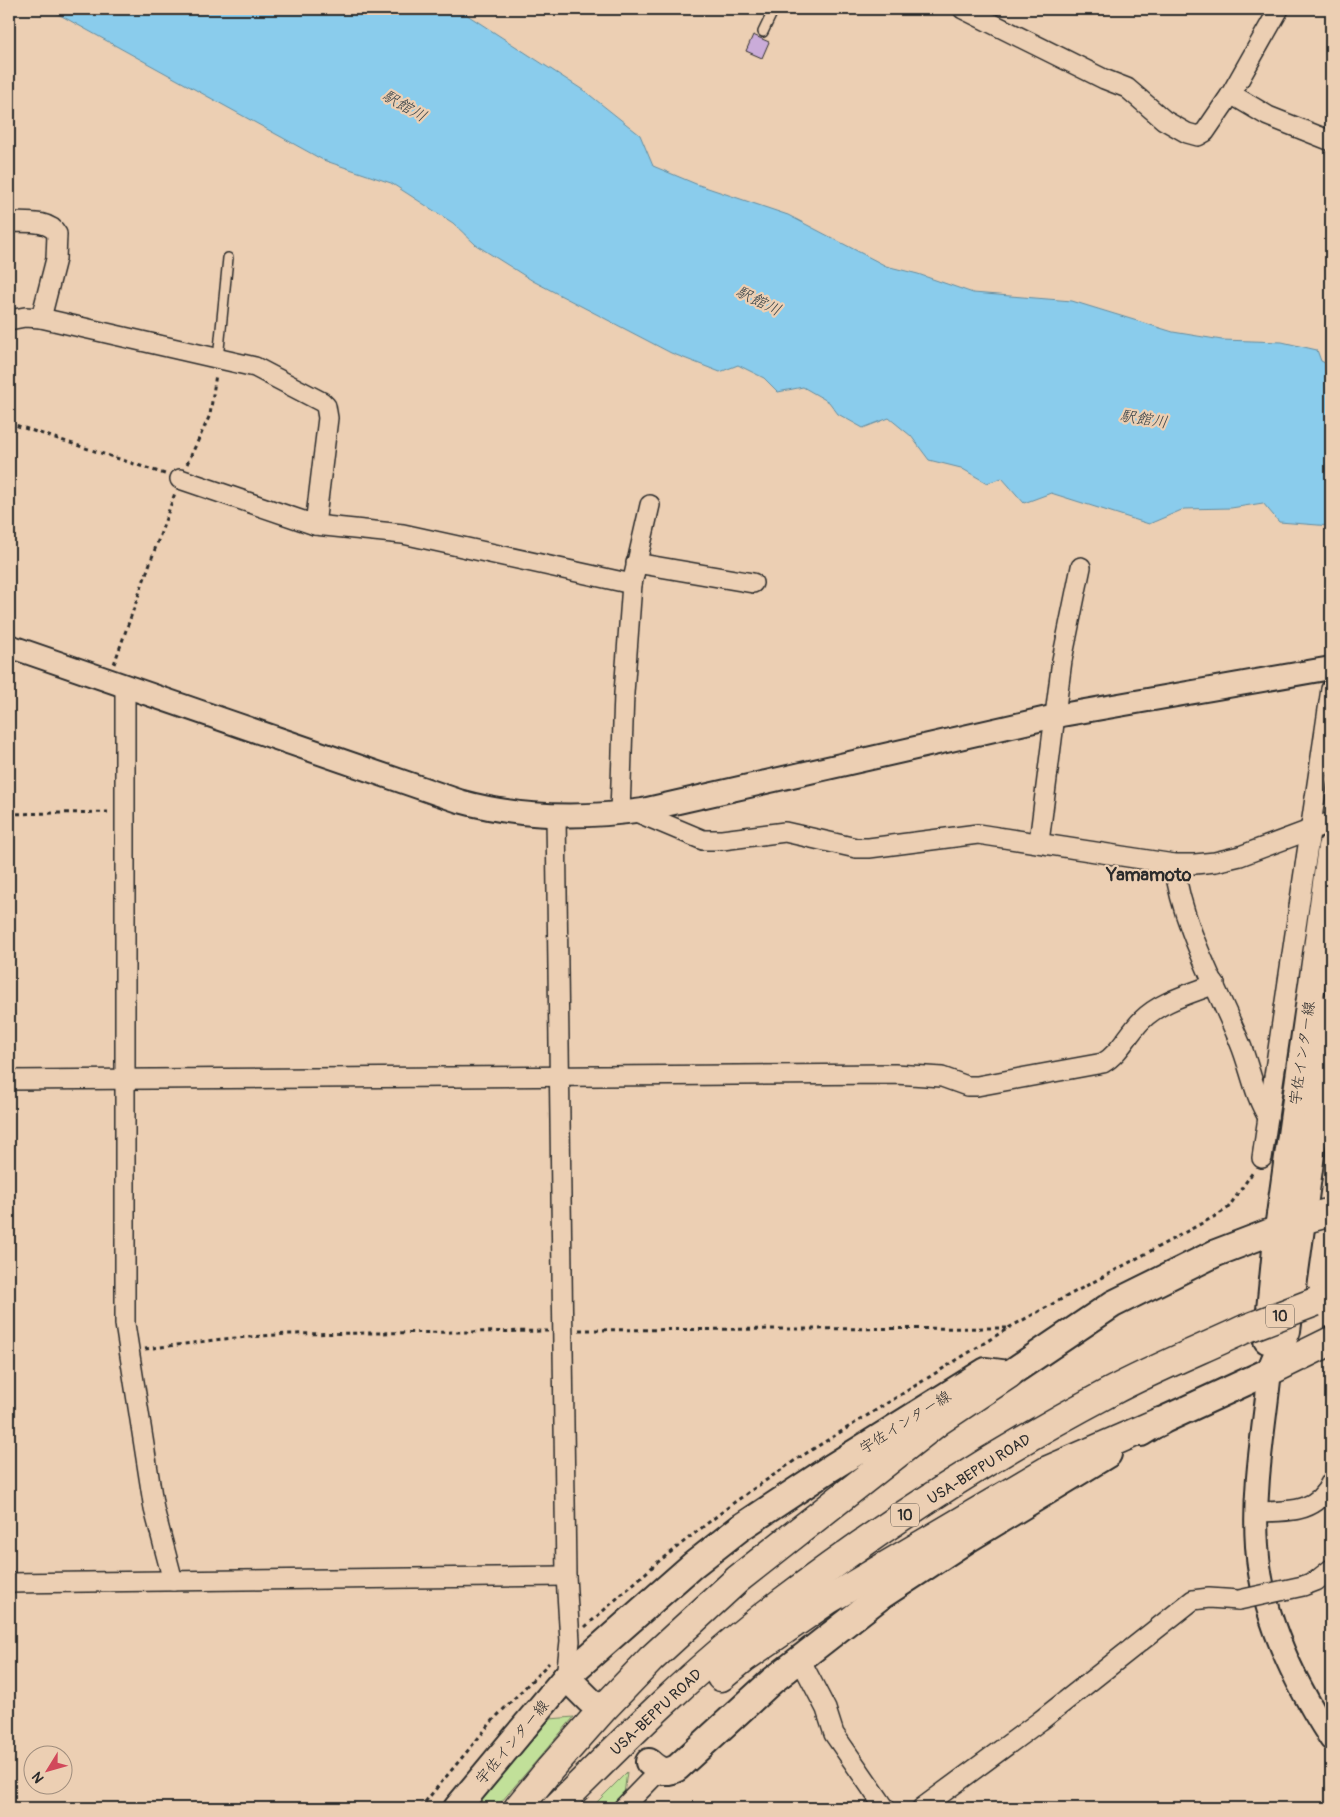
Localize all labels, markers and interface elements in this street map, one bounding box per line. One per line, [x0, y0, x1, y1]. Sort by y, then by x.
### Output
water label: 駅館川 [379, 85, 430, 127]
water label: 駅館川 [733, 281, 785, 320]
water label: 駅館川 [1119, 405, 1169, 433]
district label: Yamamoto [1105, 864, 1192, 887]
street label: 宇佐インター線 [1286, 1000, 1319, 1106]
road number: 10 [1266, 1304, 1294, 1328]
street label: 宇佐インター線 [856, 1387, 955, 1458]
street label: USA-BEPPU ROAD [924, 1430, 1034, 1509]
road number: 10 [891, 1504, 919, 1526]
street label: USA-BEPPU ROAD [607, 1665, 706, 1760]
street label: 宇佐インター線 [472, 1696, 553, 1788]
north arrow [22, 1744, 72, 1794]
text: N [28, 1769, 48, 1786]

